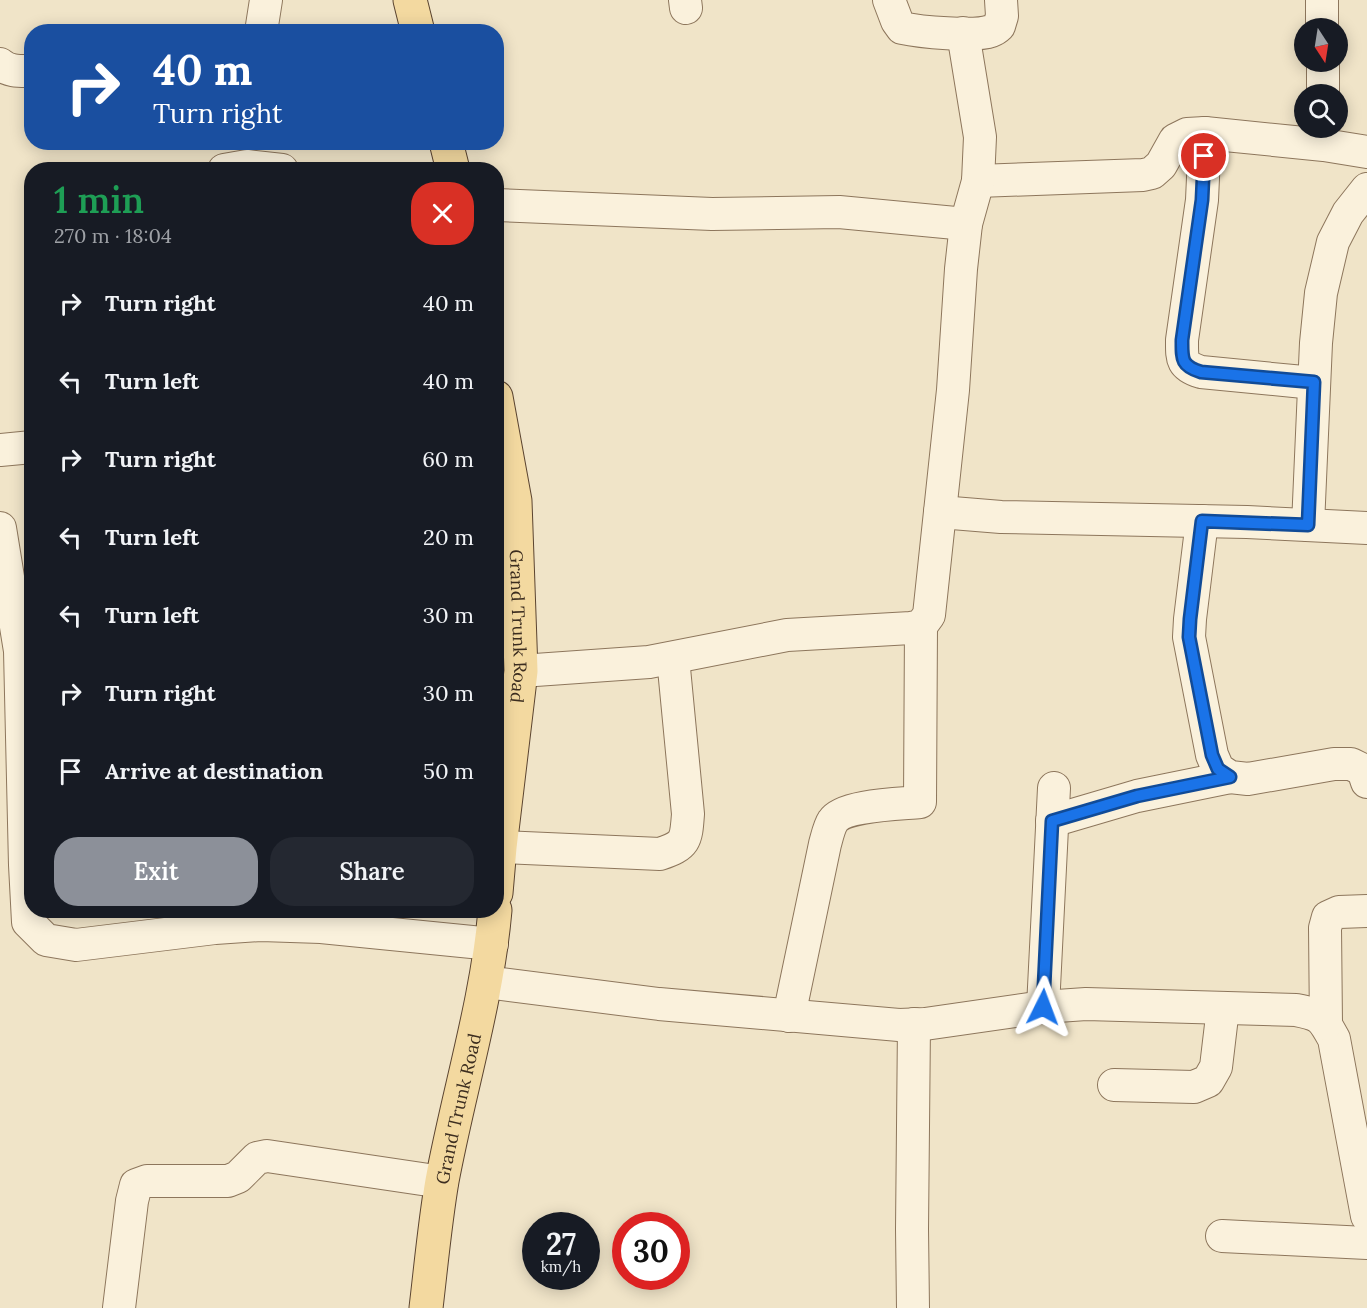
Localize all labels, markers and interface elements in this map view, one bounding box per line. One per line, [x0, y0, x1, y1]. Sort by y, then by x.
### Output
north arrow [1294, 18, 1348, 72]
map controls [1294, 18, 1348, 138]
text: 40 m [153, 43, 252, 97]
icon: right [54, 48, 132, 126]
button: search [1294, 84, 1348, 138]
text: Turn right [153, 96, 282, 130]
pin [1178, 130, 1229, 181]
icon: arrive [1187, 139, 1220, 172]
text: 1 min [54, 177, 144, 223]
button: close [411, 182, 474, 245]
text: 270 m · 18:04 [54, 223, 172, 248]
icon: right [54, 287, 87, 320]
text: Turn right [105, 289, 216, 317]
text: 40 m [423, 289, 474, 317]
icon: left [54, 365, 87, 398]
text: Turn left [105, 367, 199, 395]
text: 40 m [423, 367, 474, 395]
icon: right [54, 443, 87, 476]
text: Turn right [105, 445, 216, 473]
text: 60 m [422, 445, 474, 473]
icon: left [54, 521, 87, 554]
text: Turn left [105, 523, 199, 551]
text: 20 m [423, 523, 474, 551]
street label: Grand Trunk Road [505, 549, 533, 705]
icon: left [54, 599, 87, 632]
text: Turn left [105, 601, 199, 629]
text: 30 m [423, 601, 474, 629]
icon: right [54, 677, 87, 710]
text: Turn right [105, 679, 216, 707]
text: 30 m [423, 679, 474, 707]
icon: arrive [54, 755, 87, 788]
text: Arrive at destination [105, 757, 323, 785]
text: 50 m [423, 757, 474, 785]
button: Exit [54, 837, 258, 906]
button: Share [270, 837, 474, 906]
position arrow [1011, 975, 1075, 1039]
street label: Grand Trunk Road [430, 1031, 486, 1186]
speed limit sign: 30 [612, 1212, 690, 1290]
text: 27 [546, 1225, 576, 1263]
text: km/h [541, 1257, 581, 1276]

